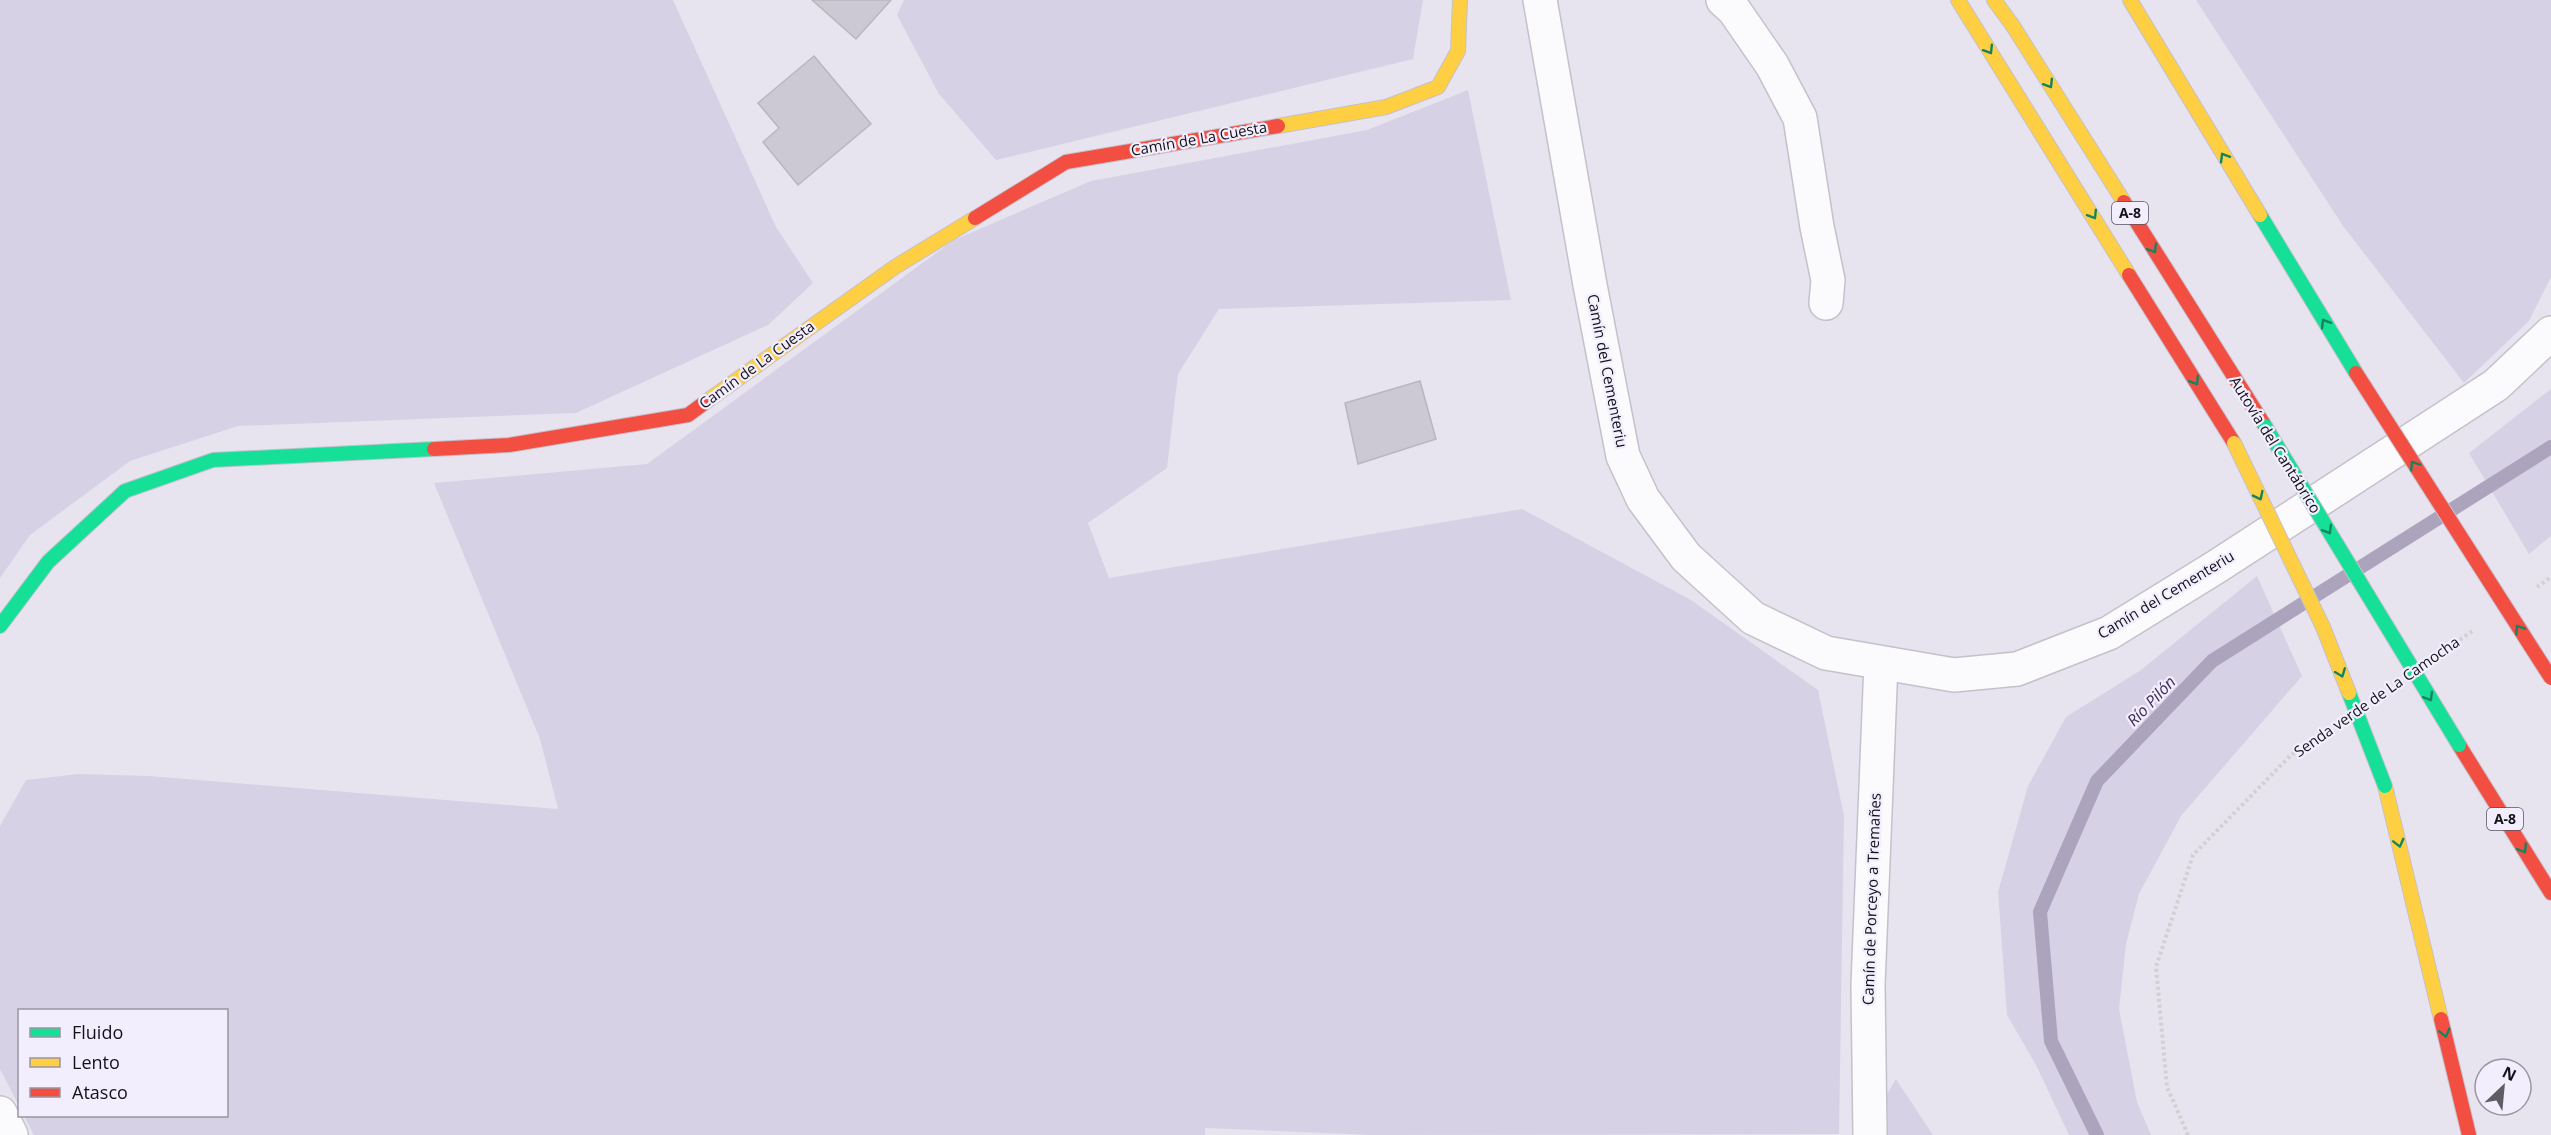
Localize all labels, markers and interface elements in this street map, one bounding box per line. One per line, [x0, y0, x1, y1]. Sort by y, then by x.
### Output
one-way arrow [1982, 43, 1993, 54]
one-way arrow [2042, 78, 2054, 88]
street label: Camín de La Cuesta [1129, 116, 1269, 160]
one-way arrow [2220, 153, 2232, 163]
road number: A-8 [2112, 202, 2148, 224]
one-way arrow [2085, 209, 2097, 219]
one-way arrow [2146, 242, 2157, 253]
street label: Camín del Cementeriu [1583, 292, 1633, 449]
street label: Camín de La Cuesta [695, 316, 818, 413]
one-way arrow [2321, 319, 2333, 329]
street label: Autovía del Cantábrico [2226, 372, 2326, 517]
one-way arrow [2188, 375, 2200, 385]
one-way arrow [2410, 461, 2422, 471]
one-way arrow [2252, 489, 2264, 500]
one-way arrow [2320, 524, 2332, 534]
street label: Camín del Cementeriu [2093, 545, 2238, 643]
one-way arrow [2515, 625, 2527, 635]
street label: Senda verde de La Camocha [2290, 631, 2463, 761]
one-way arrow [2334, 667, 2346, 678]
water label: Río Pilón [2122, 671, 2180, 731]
one-way arrow [2422, 691, 2434, 701]
street label: Camín de Porceyo a Tremañes [1857, 793, 1885, 1005]
road number: A-8 [2487, 808, 2523, 830]
one-way arrow [2391, 838, 2404, 848]
one-way arrow [2516, 842, 2527, 853]
legend [18, 1009, 228, 1117]
text: Fluido [72, 1020, 123, 1044]
one-way arrow [2437, 1027, 2450, 1037]
text: Lento [72, 1050, 120, 1074]
north arrow [2473, 1057, 2533, 1117]
text: N [2499, 1061, 2520, 1086]
text: Atasco [72, 1080, 128, 1104]

